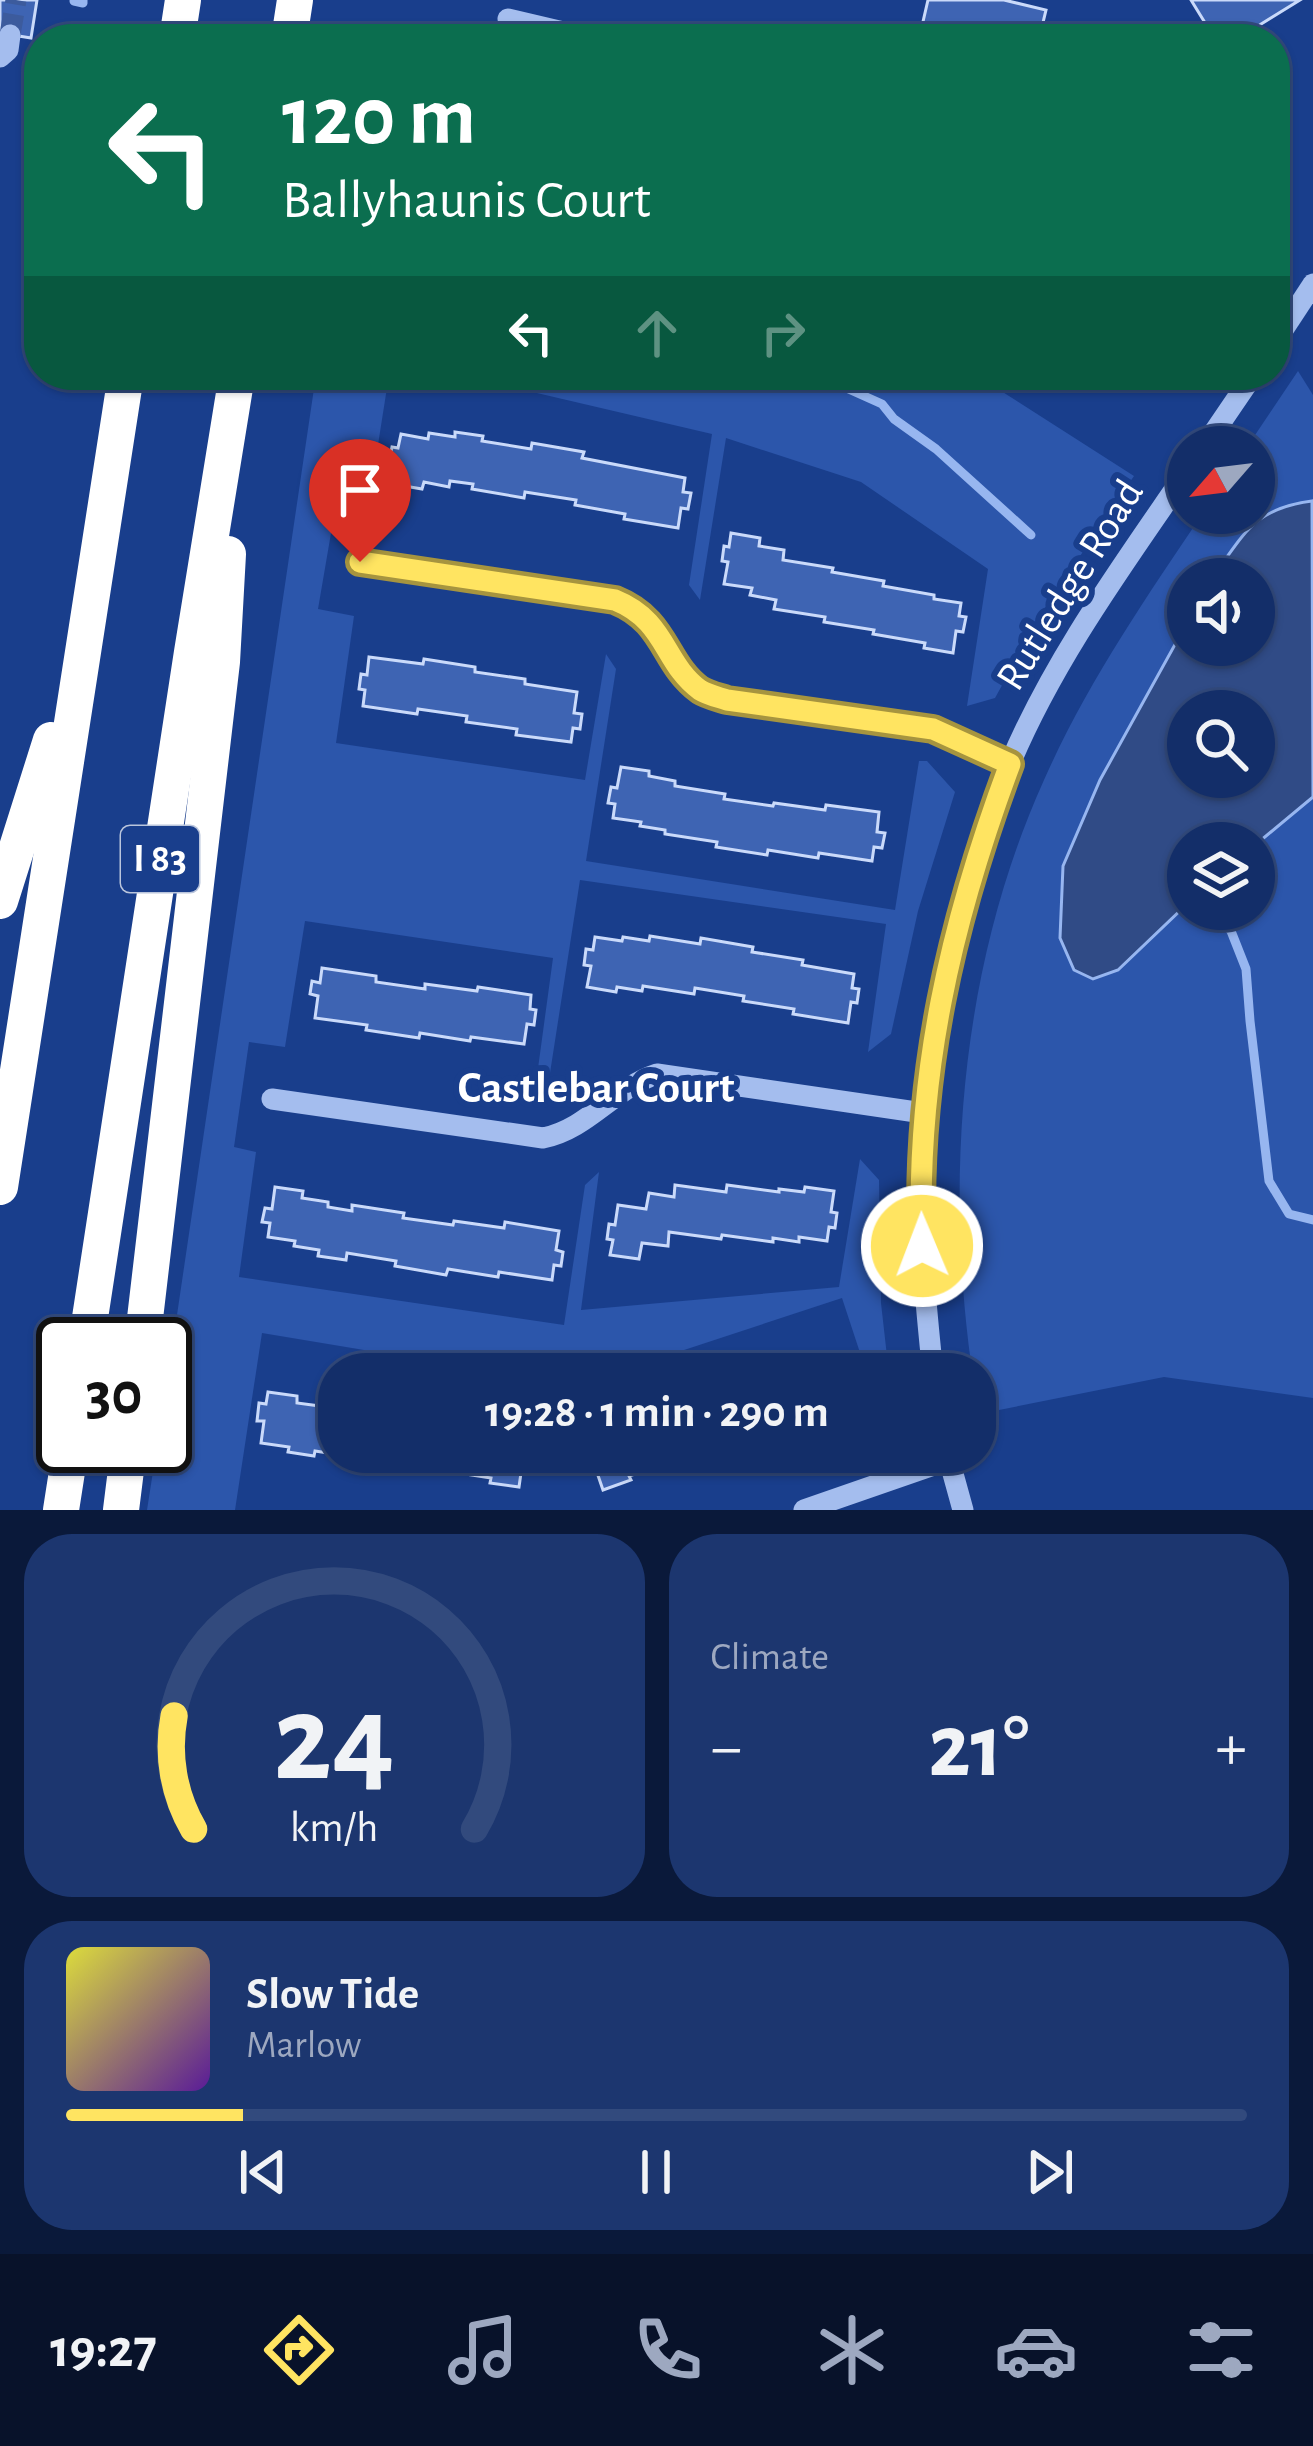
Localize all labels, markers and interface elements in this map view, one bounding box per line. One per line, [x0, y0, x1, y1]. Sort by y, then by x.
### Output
icon: left [84, 72, 240, 228]
text: 120 m [282, 76, 476, 160]
text: Ballyhaunis Court [282, 174, 651, 228]
icon: left [498, 300, 564, 366]
icon: ahead [624, 300, 690, 366]
icon: right [750, 300, 816, 366]
north arrow [1167, 426, 1275, 534]
map controls [1167, 426, 1275, 930]
pin [309, 439, 411, 562]
icon: arrive [327, 457, 393, 523]
street label: Rutledge Road [989, 472, 1151, 698]
button: sound [1167, 558, 1275, 666]
button: search [1167, 690, 1275, 798]
button: layers [1167, 822, 1275, 930]
road number: I 83 [121, 826, 199, 892]
district label: Castlebar Court [458, 1066, 734, 1111]
position arrow [859, 1183, 985, 1309]
speed limit sign: 30 [36, 1317, 192, 1473]
text: 19:28 · 1 min · 290 m [485, 1390, 829, 1435]
text: Climate [711, 1638, 829, 1677]
text: 24 [273, 1678, 395, 1803]
text: 21° [928, 1703, 1029, 1793]
text: − [711, 1715, 742, 1781]
text: + [1215, 1715, 1247, 1781]
text: km/h [290, 1806, 378, 1849]
text: Slow Tide [246, 1972, 419, 2017]
text: Marlow [246, 2026, 361, 2065]
icon: previous [230, 2139, 296, 2205]
icon: pause [623, 2139, 689, 2205]
icon: next [1017, 2139, 1083, 2205]
icon: directions [257, 2308, 341, 2392]
icon: music [441, 2308, 525, 2392]
icon: phone [626, 2308, 710, 2392]
icon: climate [810, 2308, 894, 2392]
icon: car [994, 2308, 1078, 2392]
icon: filters [1179, 2308, 1263, 2392]
text: 19:27 [50, 2323, 157, 2377]

